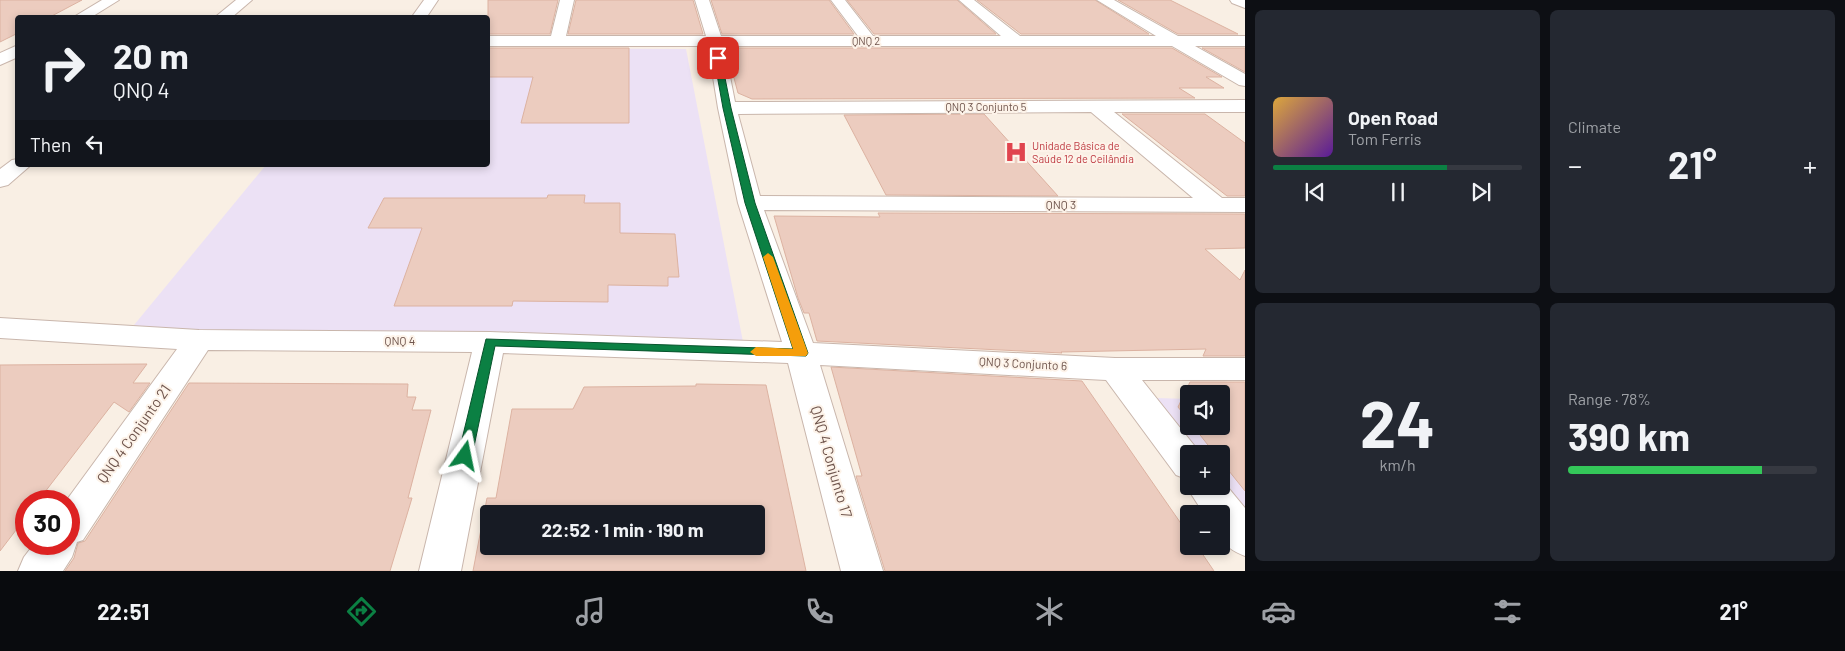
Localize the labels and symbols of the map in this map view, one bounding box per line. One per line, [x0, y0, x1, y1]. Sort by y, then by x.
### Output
street label: QNQ 2 [852, 34, 880, 47]
pin [697, 37, 739, 79]
street label: QNQ 3 Conjunto 5 [946, 100, 1027, 113]
hospital icon: Unidade Básica de Saúde 12 de Ceilândia [1003, 139, 1029, 165]
place label: Unidade Básica de Saúde 12 de Ceilândia [1032, 139, 1134, 165]
street label: QNQ 3 [1046, 197, 1076, 211]
street label: QNQ 4 [385, 333, 415, 347]
street label: QNQ 3 Conjunto 6 [979, 354, 1068, 372]
street label: QNQ 4 Conjunto 21 [92, 381, 174, 486]
street label: QNQ 4 Conjunto 17 [807, 404, 857, 520]
position arrow [438, 429, 490, 481]
speed limit sign: 30 [15, 490, 80, 555]

